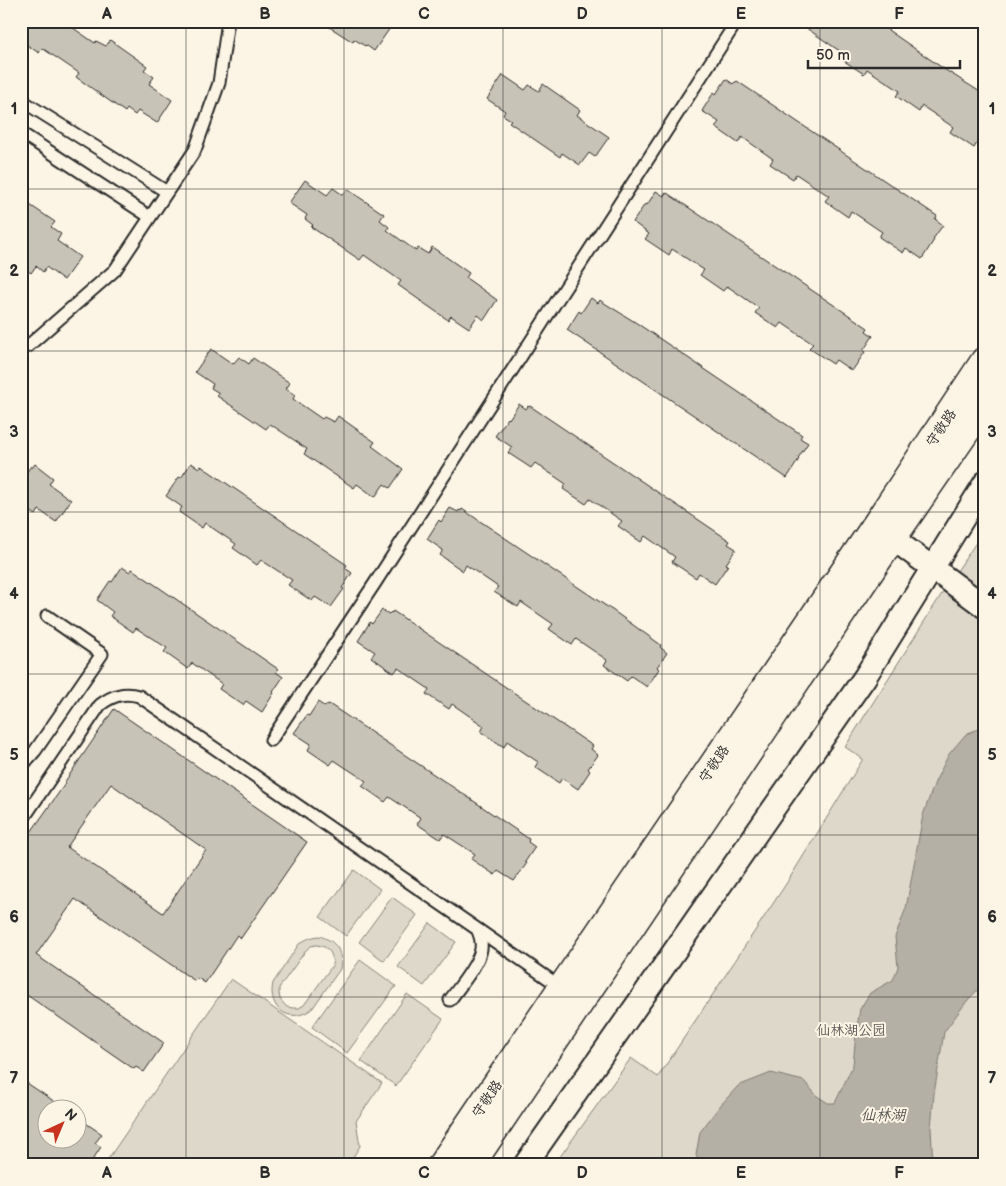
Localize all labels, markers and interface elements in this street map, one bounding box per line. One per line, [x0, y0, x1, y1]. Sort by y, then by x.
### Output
text: A [101, 5, 112, 24]
text: B [259, 5, 271, 24]
text: C [418, 5, 430, 24]
text: D [576, 5, 588, 24]
text: E [736, 5, 746, 24]
text: F [894, 5, 904, 24]
scale bar [808, 38, 961, 70]
text: 50 m [816, 46, 850, 65]
text: 1 [11, 100, 17, 119]
text: 1 [989, 100, 995, 119]
text: 2 [9, 262, 19, 281]
text: 2 [987, 262, 997, 281]
street label: 守敬路 [922, 406, 960, 450]
text: 3 [9, 423, 19, 442]
text: 3 [987, 423, 997, 442]
text: 4 [9, 585, 19, 604]
text: 4 [987, 585, 997, 604]
street label: 守敬路 [695, 742, 733, 786]
text: 5 [9, 746, 19, 765]
text: 5 [987, 746, 997, 765]
text: 6 [9, 908, 19, 927]
text: 6 [987, 908, 997, 927]
park label: 仙林湖公园 [816, 1022, 886, 1039]
text: 7 [10, 1069, 19, 1088]
text: 7 [988, 1069, 997, 1088]
street label: 守敬路 [468, 1077, 506, 1121]
north arrow [38, 1098, 88, 1148]
text: N [61, 1105, 80, 1125]
water label: 仙林湖 [860, 1106, 907, 1125]
text: A [101, 1164, 112, 1183]
text: B [259, 1164, 271, 1183]
text: C [418, 1164, 430, 1183]
text: D [576, 1164, 588, 1183]
text: E [736, 1164, 746, 1183]
text: F [894, 1164, 904, 1183]

